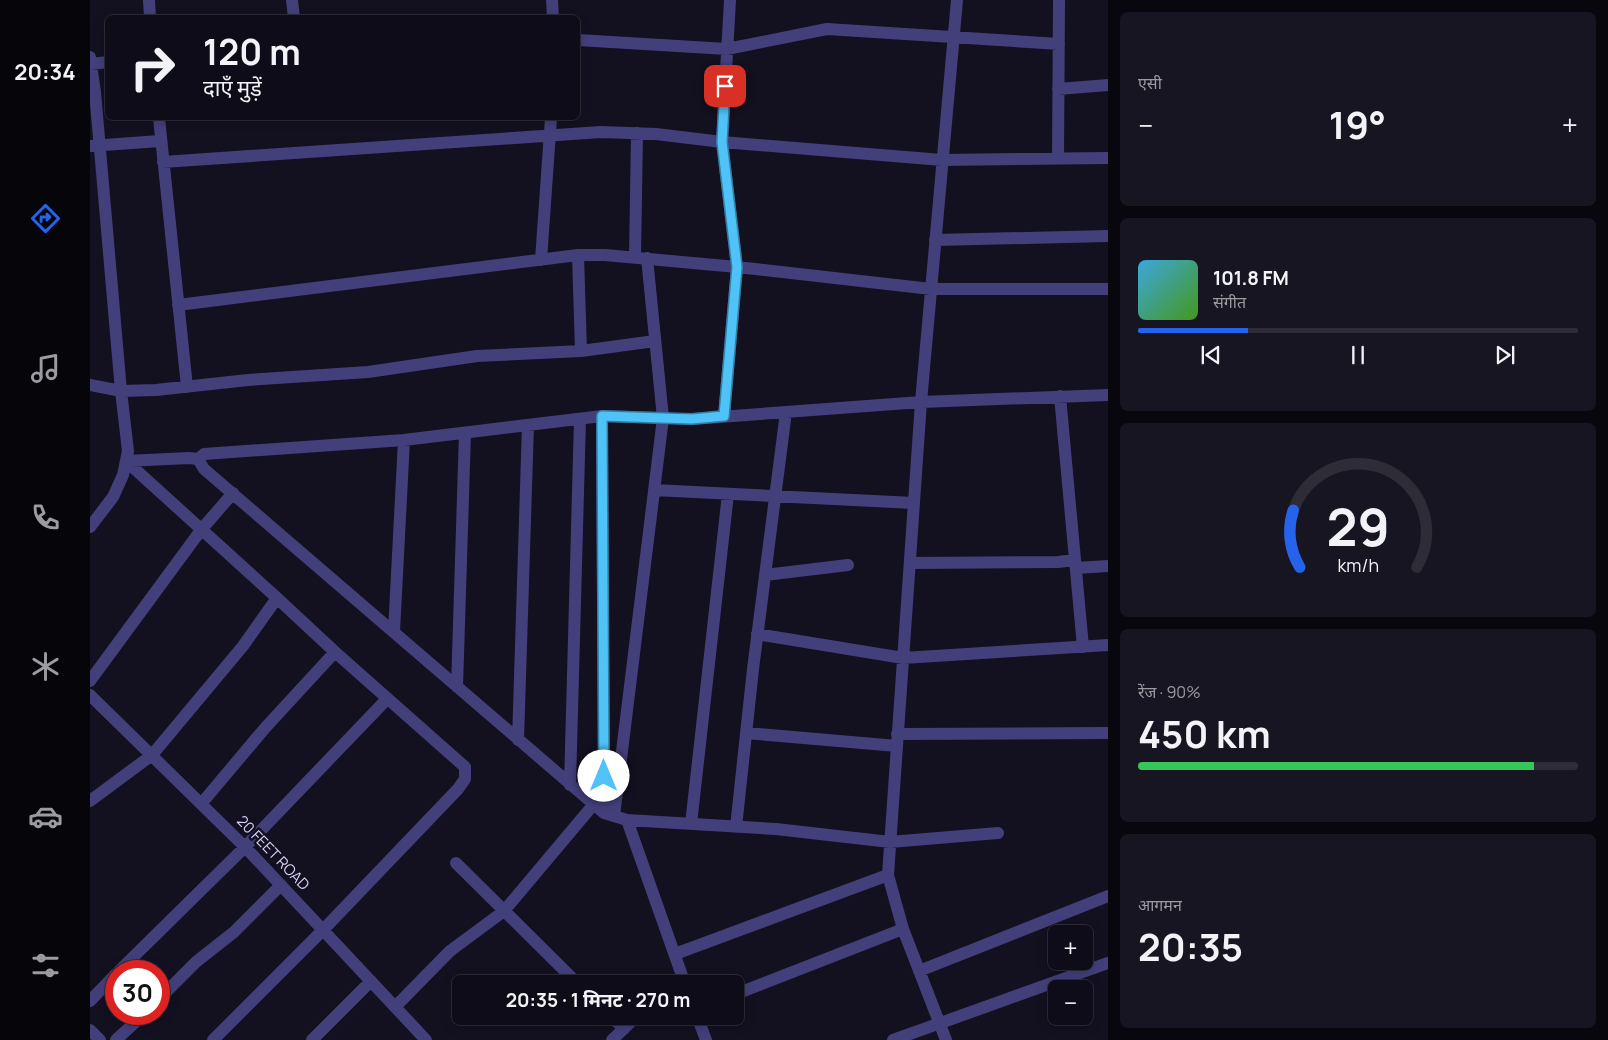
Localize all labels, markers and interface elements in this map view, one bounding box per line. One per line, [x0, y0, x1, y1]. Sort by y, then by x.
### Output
text: 120 m [203, 28, 301, 76]
icon: right [120, 35, 185, 100]
text: 20:34 [14, 57, 76, 87]
pin [704, 65, 746, 107]
icon: arrive [711, 72, 739, 100]
text: एसी [1138, 72, 1162, 94]
text: दाएँ मुड़ें [203, 73, 262, 103]
text: 19° [1329, 98, 1386, 150]
text: − [1138, 106, 1153, 144]
text: + [1562, 106, 1578, 144]
icon: directions [28, 201, 63, 236]
text: 101.8 FM [1213, 265, 1289, 291]
text: संगीत [1213, 291, 1246, 313]
icon: previous [1197, 341, 1225, 369]
icon: pause [1344, 341, 1372, 369]
icon: next [1491, 341, 1519, 369]
icon: music [28, 351, 63, 386]
text: 29 [1326, 491, 1390, 562]
icon: phone [28, 500, 63, 535]
text: km/h [1337, 553, 1379, 577]
icon: climate [28, 649, 63, 684]
text: रेंज · 90% [1138, 681, 1201, 703]
text: 450 km [1138, 707, 1271, 759]
position arrow [577, 749, 629, 801]
icon: car [28, 799, 63, 834]
street label: 20 FEET ROAD [232, 811, 314, 895]
text: आगमन [1138, 894, 1182, 916]
text: 20:35 [1138, 920, 1243, 972]
map controls [1048, 925, 1093, 1025]
button: + [1048, 925, 1093, 970]
icon: filters [28, 948, 63, 983]
speed limit sign: 30 [105, 960, 170, 1025]
button: − [1048, 980, 1093, 1025]
text: 20:35 · 1 मिनट · 270 m [506, 987, 690, 1013]

